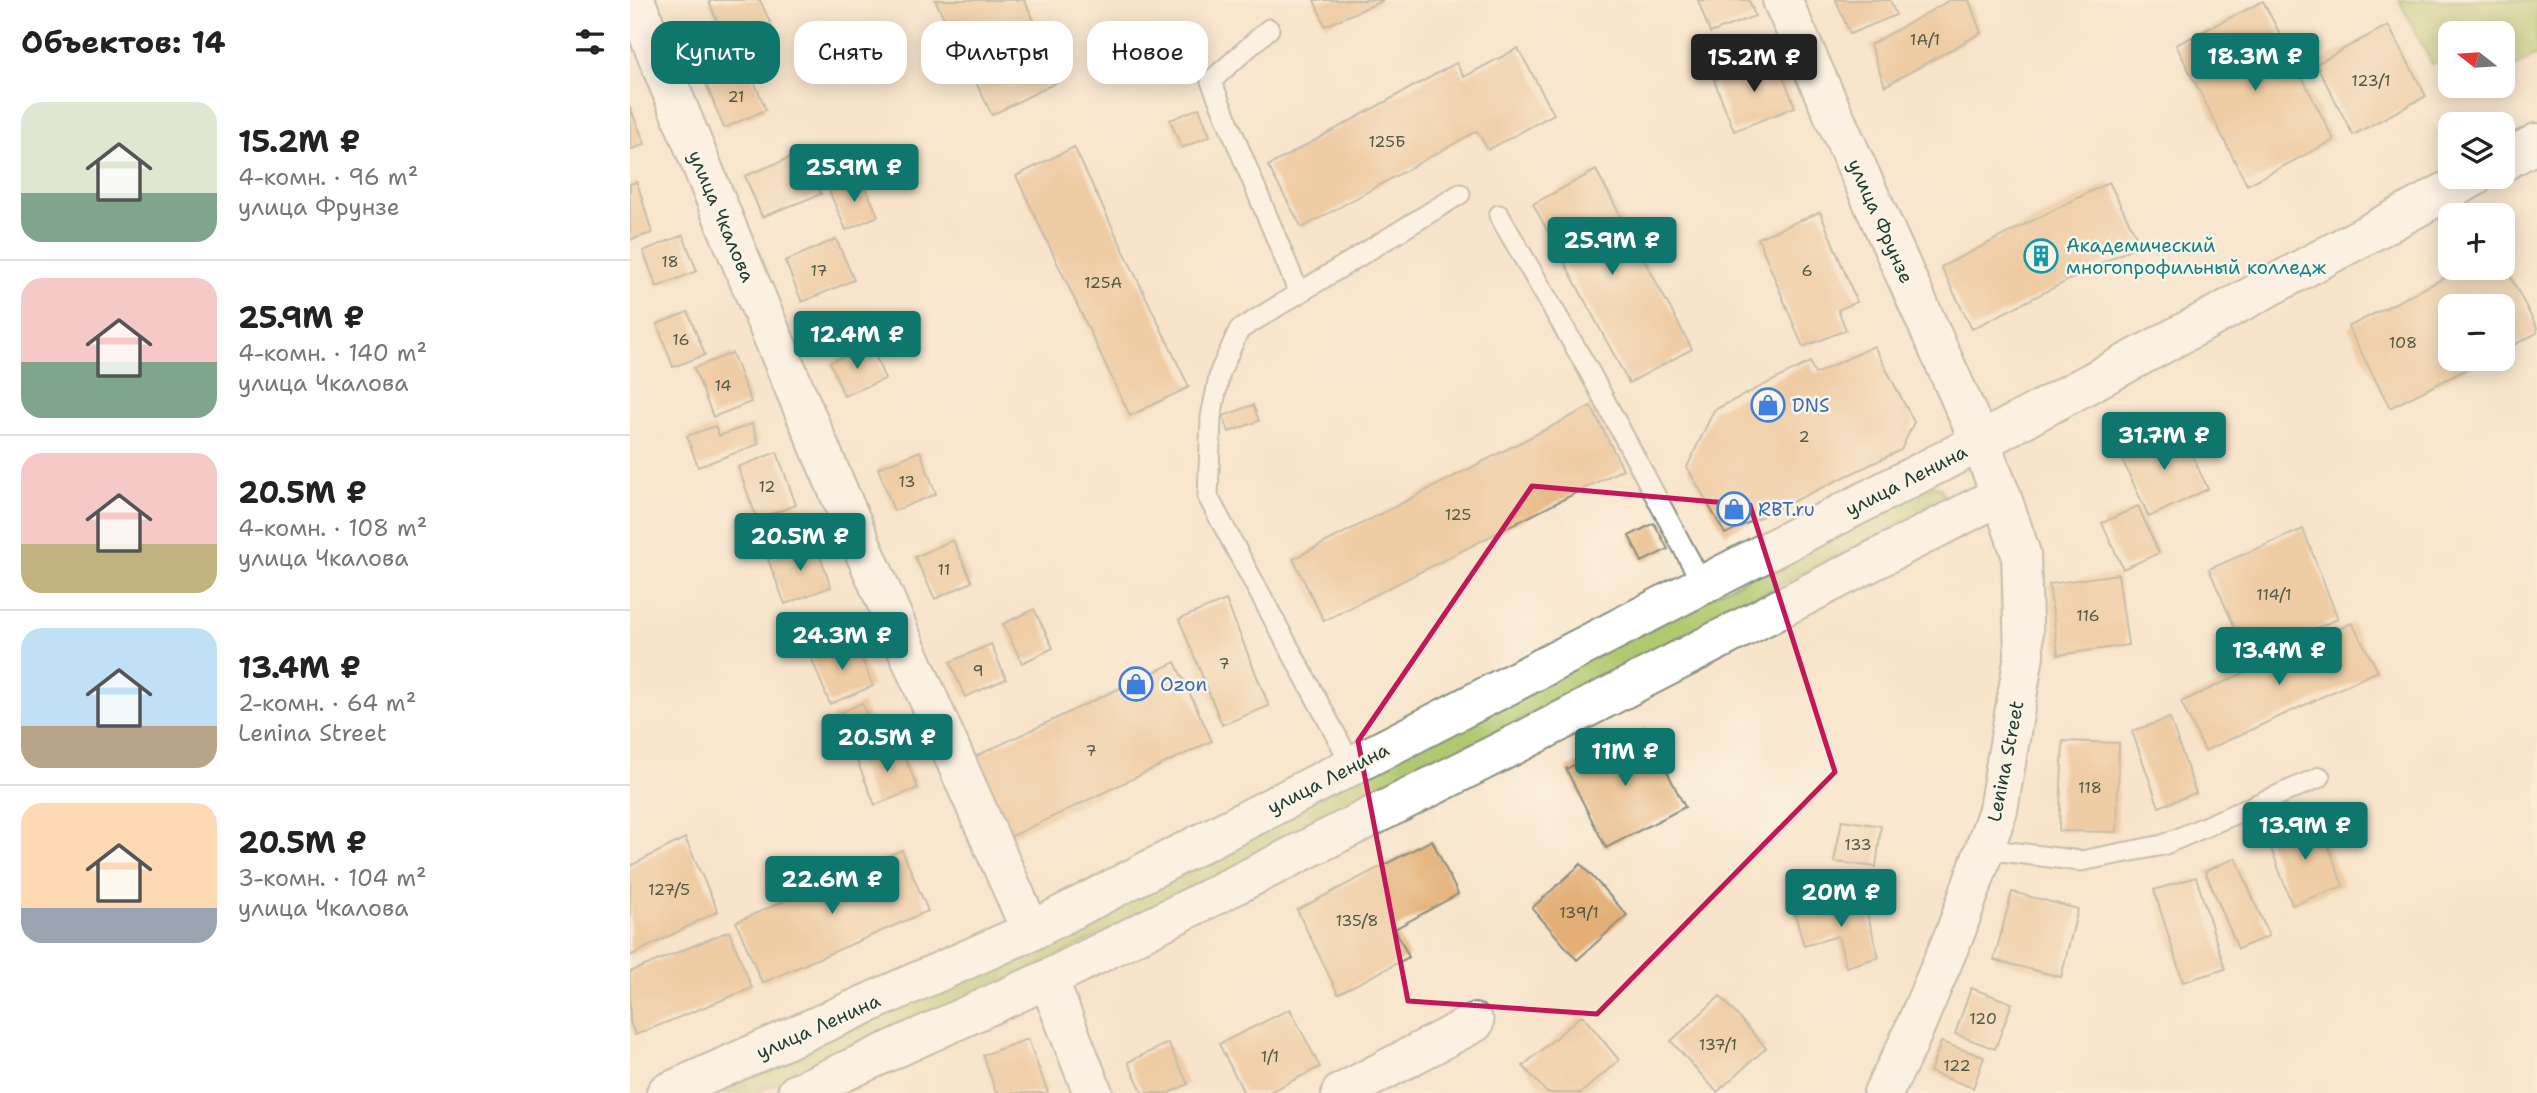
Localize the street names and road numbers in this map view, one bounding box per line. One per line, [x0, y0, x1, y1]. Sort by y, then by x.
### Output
street label: улица Чкалова [683, 147, 761, 286]
street label: улица Фрунзе [1842, 155, 1919, 287]
street label: улица Ленина [1841, 439, 1971, 522]
street label: Lenina Street [1981, 698, 2029, 824]
street label: улица Ленина [1263, 737, 1393, 820]
street label: улица Ленина [752, 988, 884, 1065]

